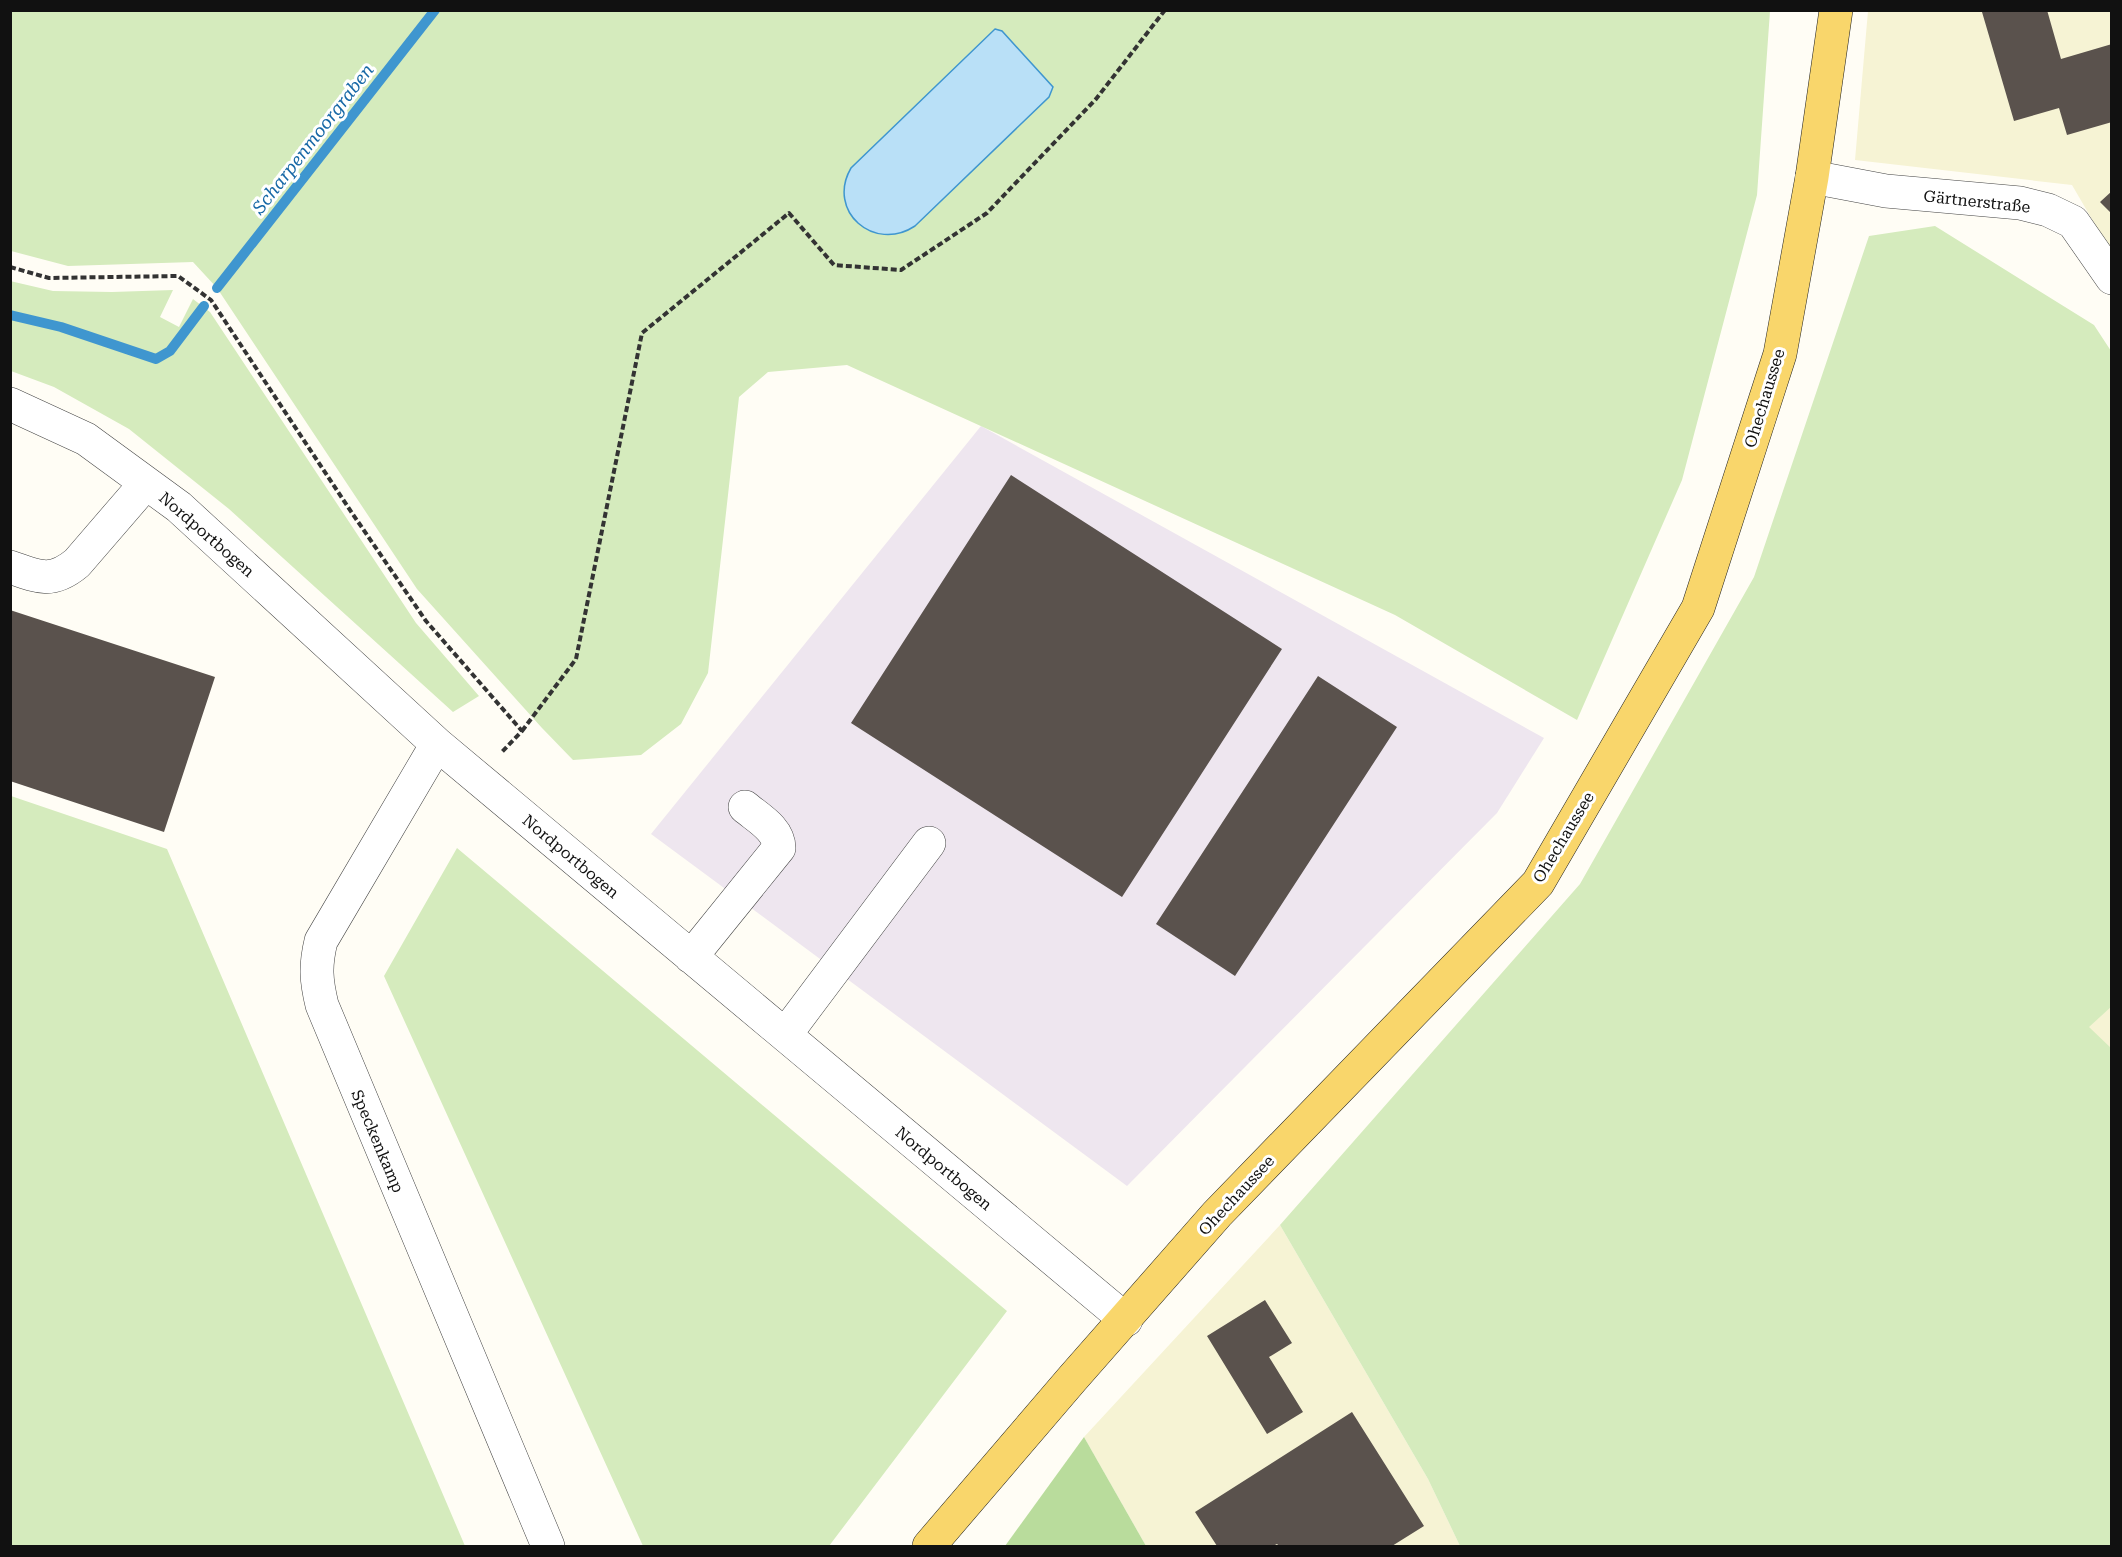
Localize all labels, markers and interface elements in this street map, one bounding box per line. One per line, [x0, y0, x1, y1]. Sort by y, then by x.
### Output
water label: Scharpenmoorgraben [247, 59, 378, 219]
street label: Gärtnerstraße [1923, 186, 2031, 217]
street label: Ohechaussee [1740, 346, 1789, 450]
street label: Nordportbogen [155, 488, 258, 581]
street label: Ohechaussee [1529, 788, 1598, 886]
street label: Nordportbogen [519, 811, 623, 902]
street label: Speckenkamp [347, 1087, 408, 1196]
street label: Nordportbogen [892, 1123, 996, 1214]
street label: Ohechaussee [1194, 1151, 1278, 1239]

